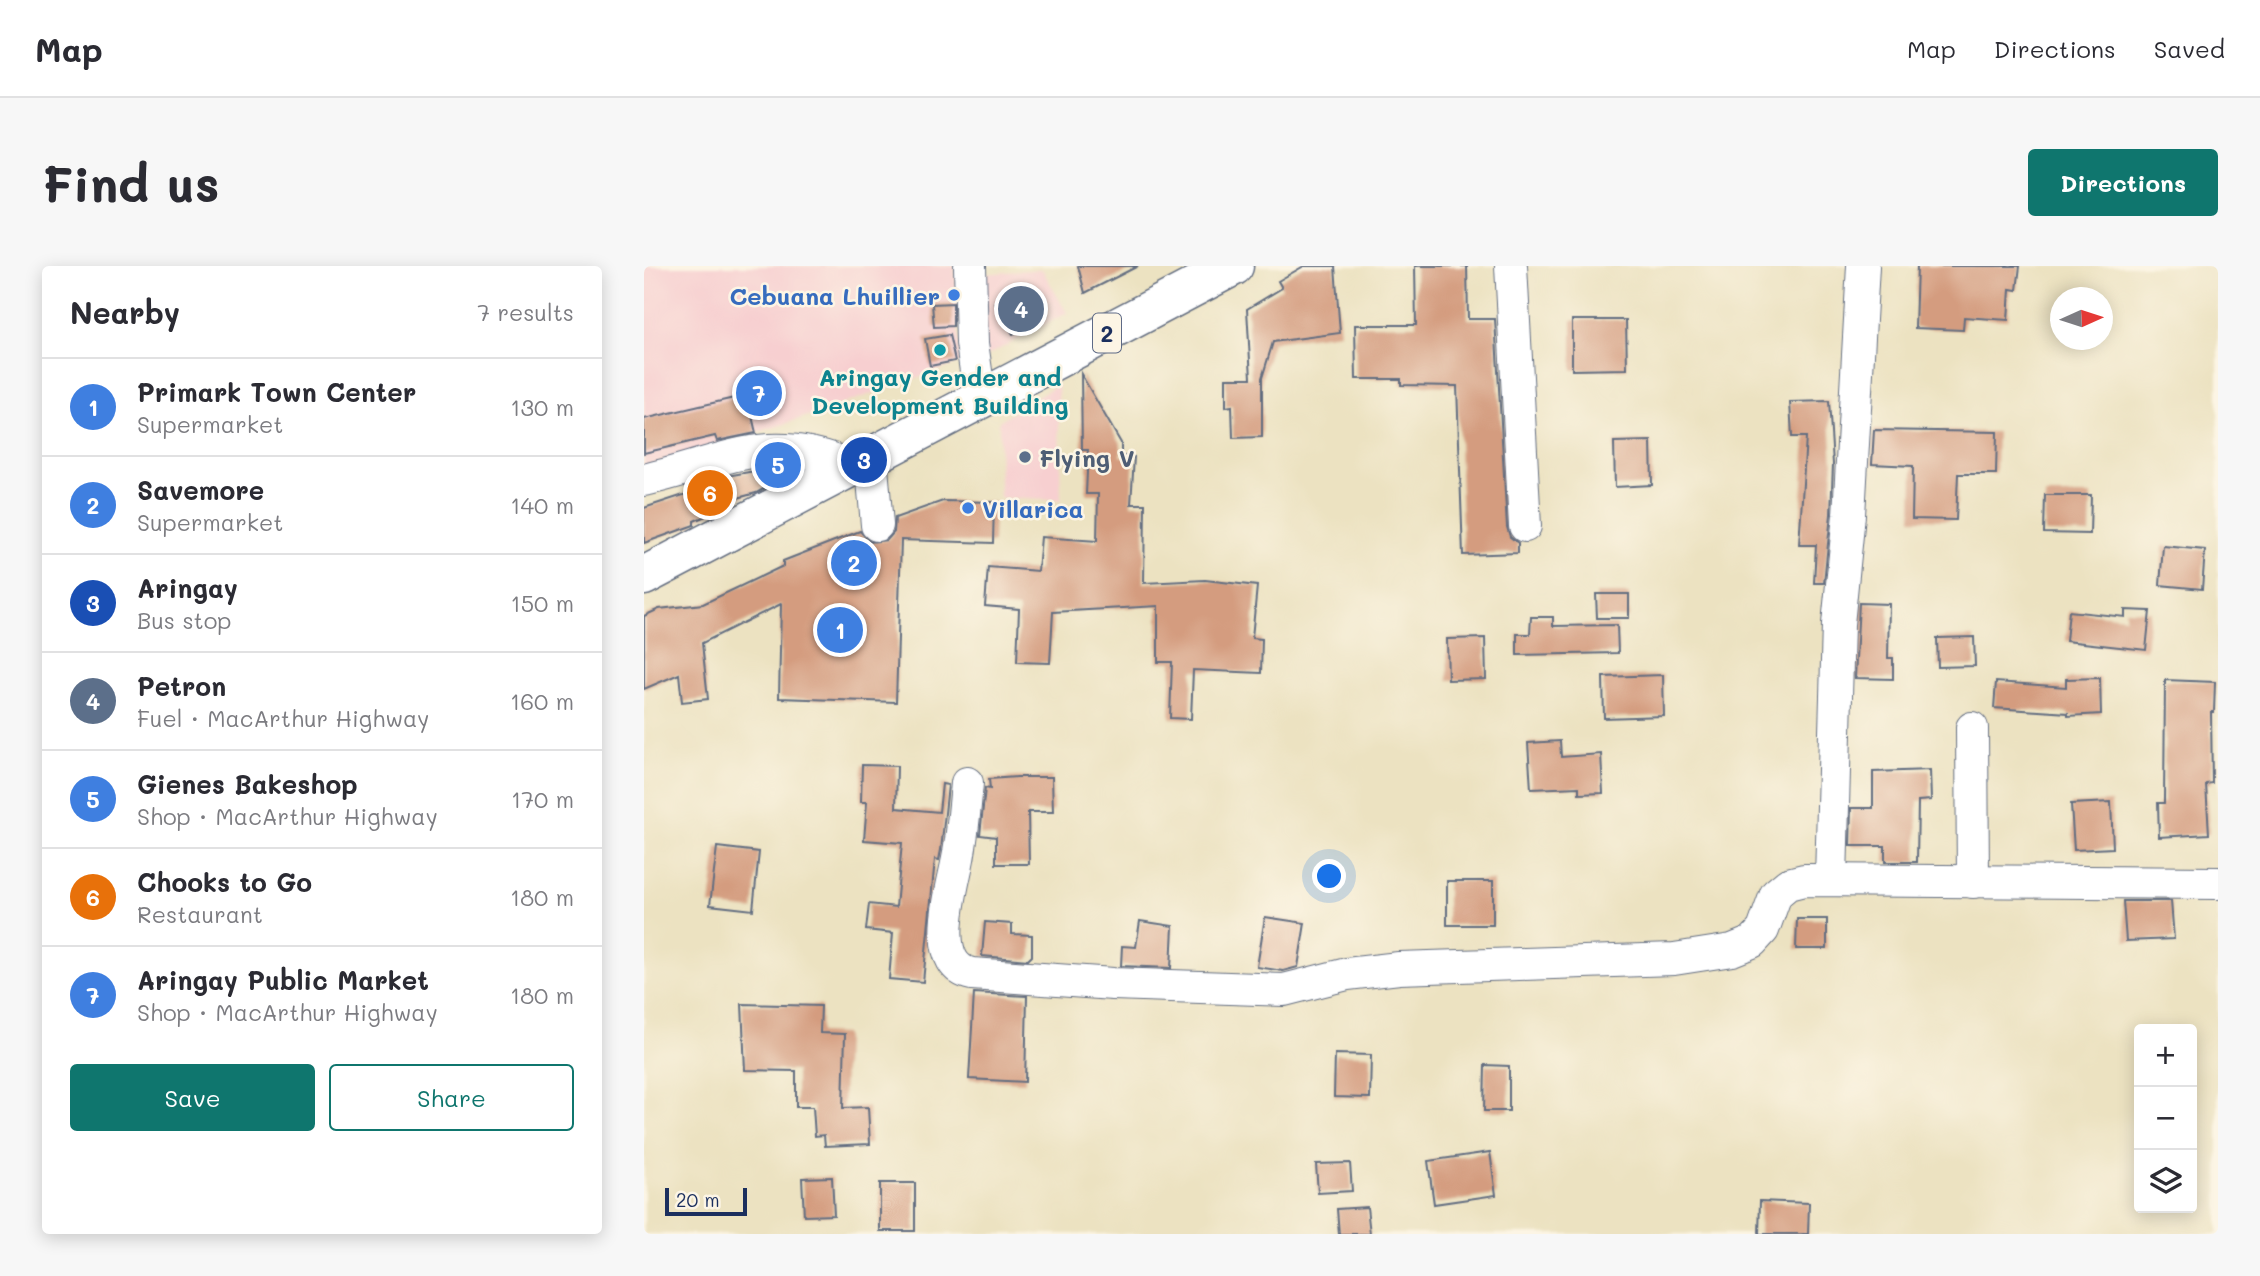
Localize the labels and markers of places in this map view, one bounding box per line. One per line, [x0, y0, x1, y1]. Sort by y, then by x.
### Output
place label: Cebuana Lhuillier [729, 280, 940, 311]
pin: 4 [998, 283, 1044, 335]
marker: Cebuana Lhuillier [946, 287, 962, 303]
marker: Aringay Gender and Development Building [932, 342, 948, 358]
place label: Aringay Gender and Development Building [811, 361, 1069, 420]
pin: 7 [736, 367, 782, 419]
pin: 3 [841, 434, 887, 486]
pin: 5 [755, 439, 801, 491]
place label: Flying V [1039, 442, 1135, 473]
marker: Flying V [1017, 449, 1033, 465]
pin: 6 [687, 467, 733, 519]
place label: Villarica [982, 493, 1083, 524]
marker: Villarica [960, 500, 976, 516]
pin: 2 [831, 537, 877, 589]
pin: 1 [817, 604, 863, 656]

